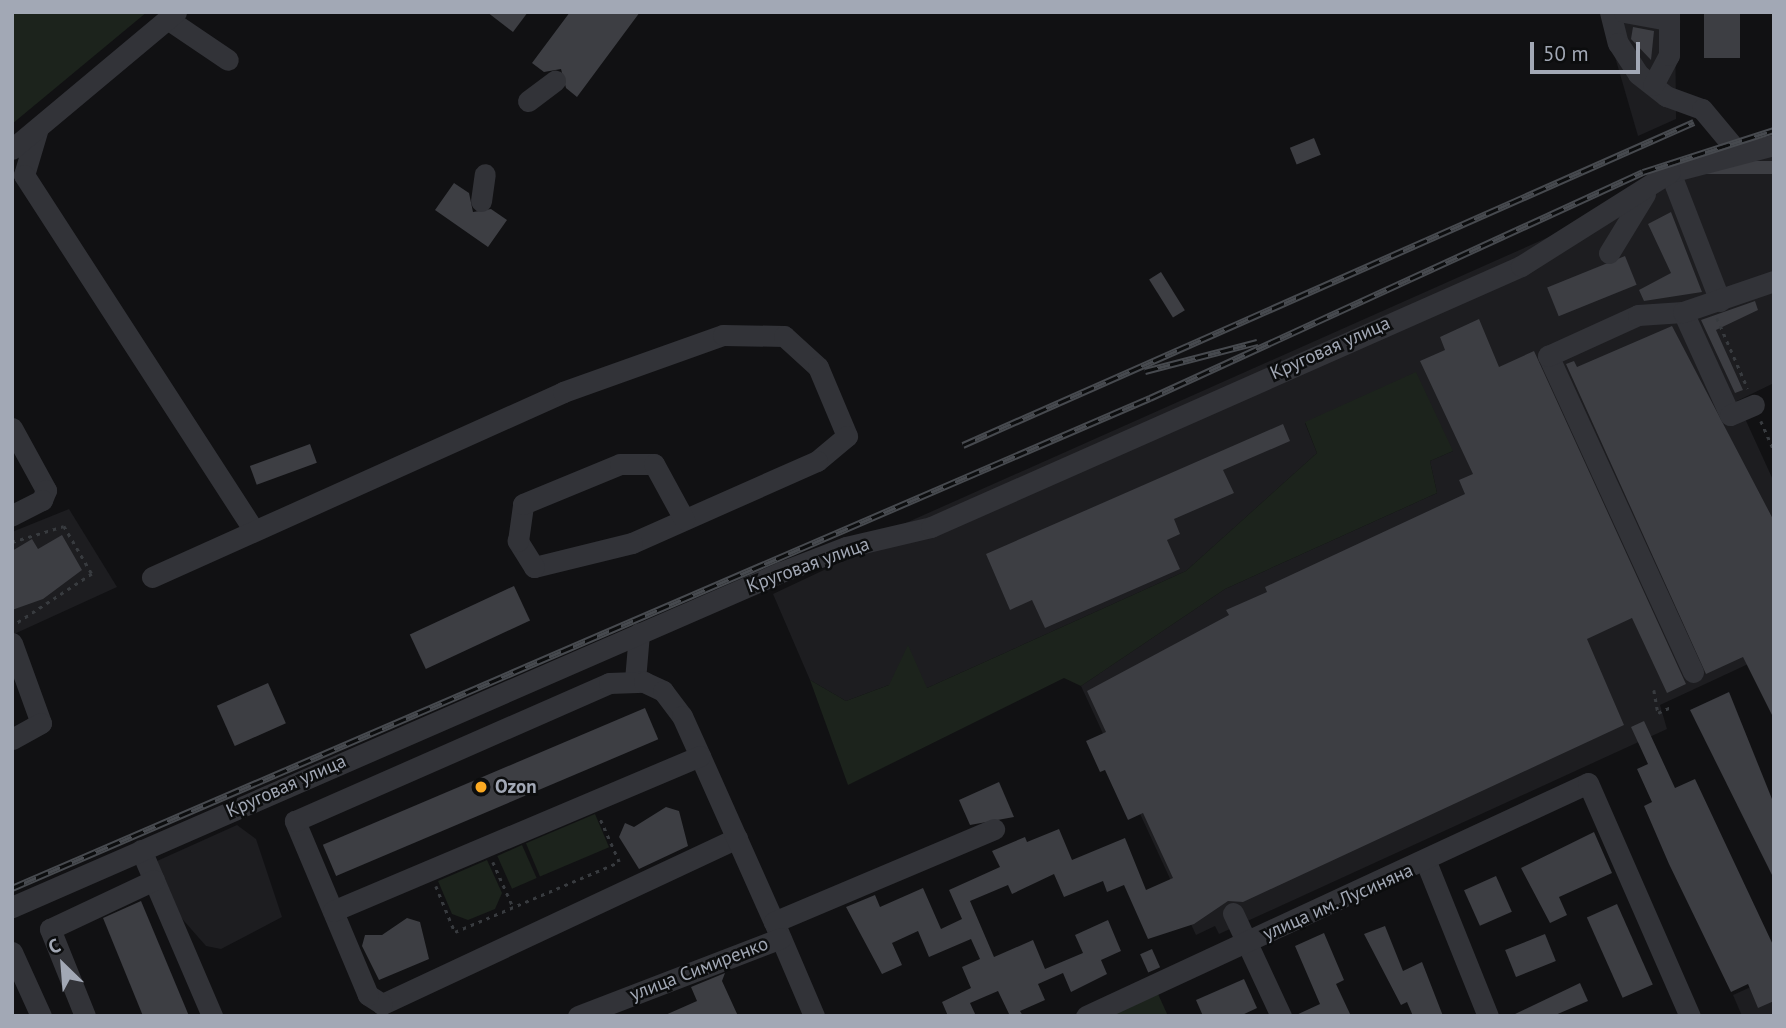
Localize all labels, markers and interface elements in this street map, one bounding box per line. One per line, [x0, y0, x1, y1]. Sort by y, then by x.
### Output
scale bar [1534, 28, 1644, 72]
text: 50 m [1543, 40, 1589, 67]
street label: Круговая улица [1267, 311, 1393, 385]
street label: Круговая улица [744, 532, 872, 598]
street label: Круговая улица [223, 749, 349, 823]
place label: Ozon [495, 776, 537, 798]
marker: Ozon [473, 779, 489, 795]
street label: улица им. Лусиняна [1259, 858, 1417, 946]
north arrow [28, 930, 98, 1000]
street label: улица Симиренко [627, 932, 771, 1006]
text: С [44, 933, 64, 959]

